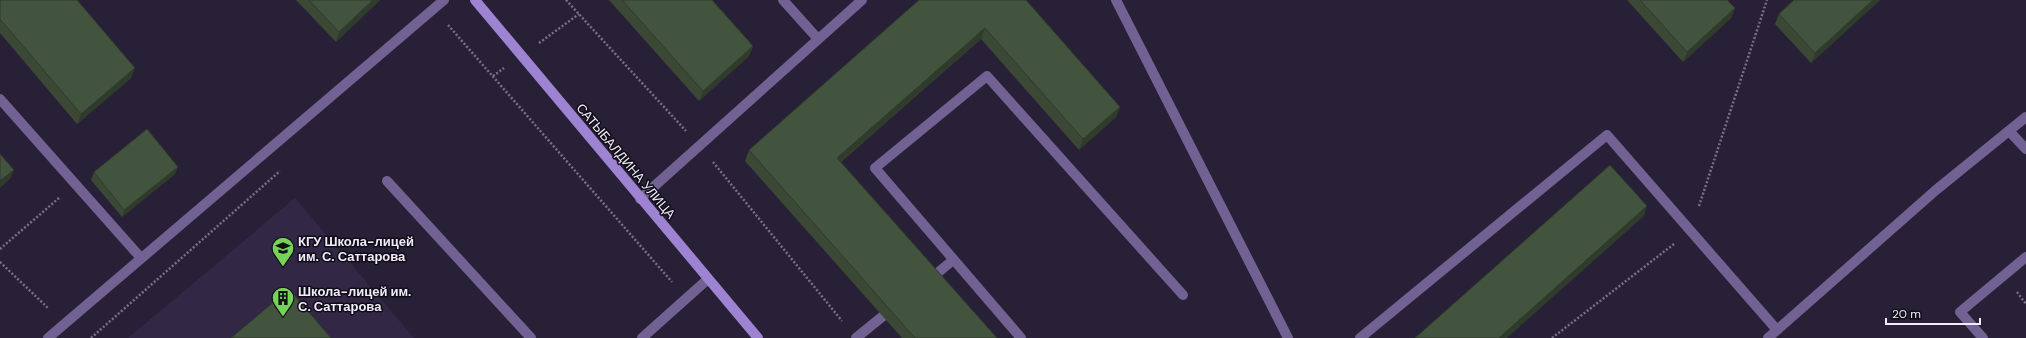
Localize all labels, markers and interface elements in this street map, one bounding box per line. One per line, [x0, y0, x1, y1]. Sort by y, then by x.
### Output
street label: САТЫБАЛДИНА УЛИЦА [573, 100, 680, 222]
place label: КГУ Школа-лицей им. С. Саттарова [298, 233, 414, 265]
school or university icon: КГУ Школа-лицей им. С. Саттарова [270, 235, 296, 268]
place label: Школа-лицей им. С. Саттарова [298, 283, 411, 315]
building icon: Школа-лицей им. С. Саттарова [270, 285, 296, 318]
scale bar [1886, 300, 1980, 326]
text: 20 m [1892, 306, 1921, 322]

